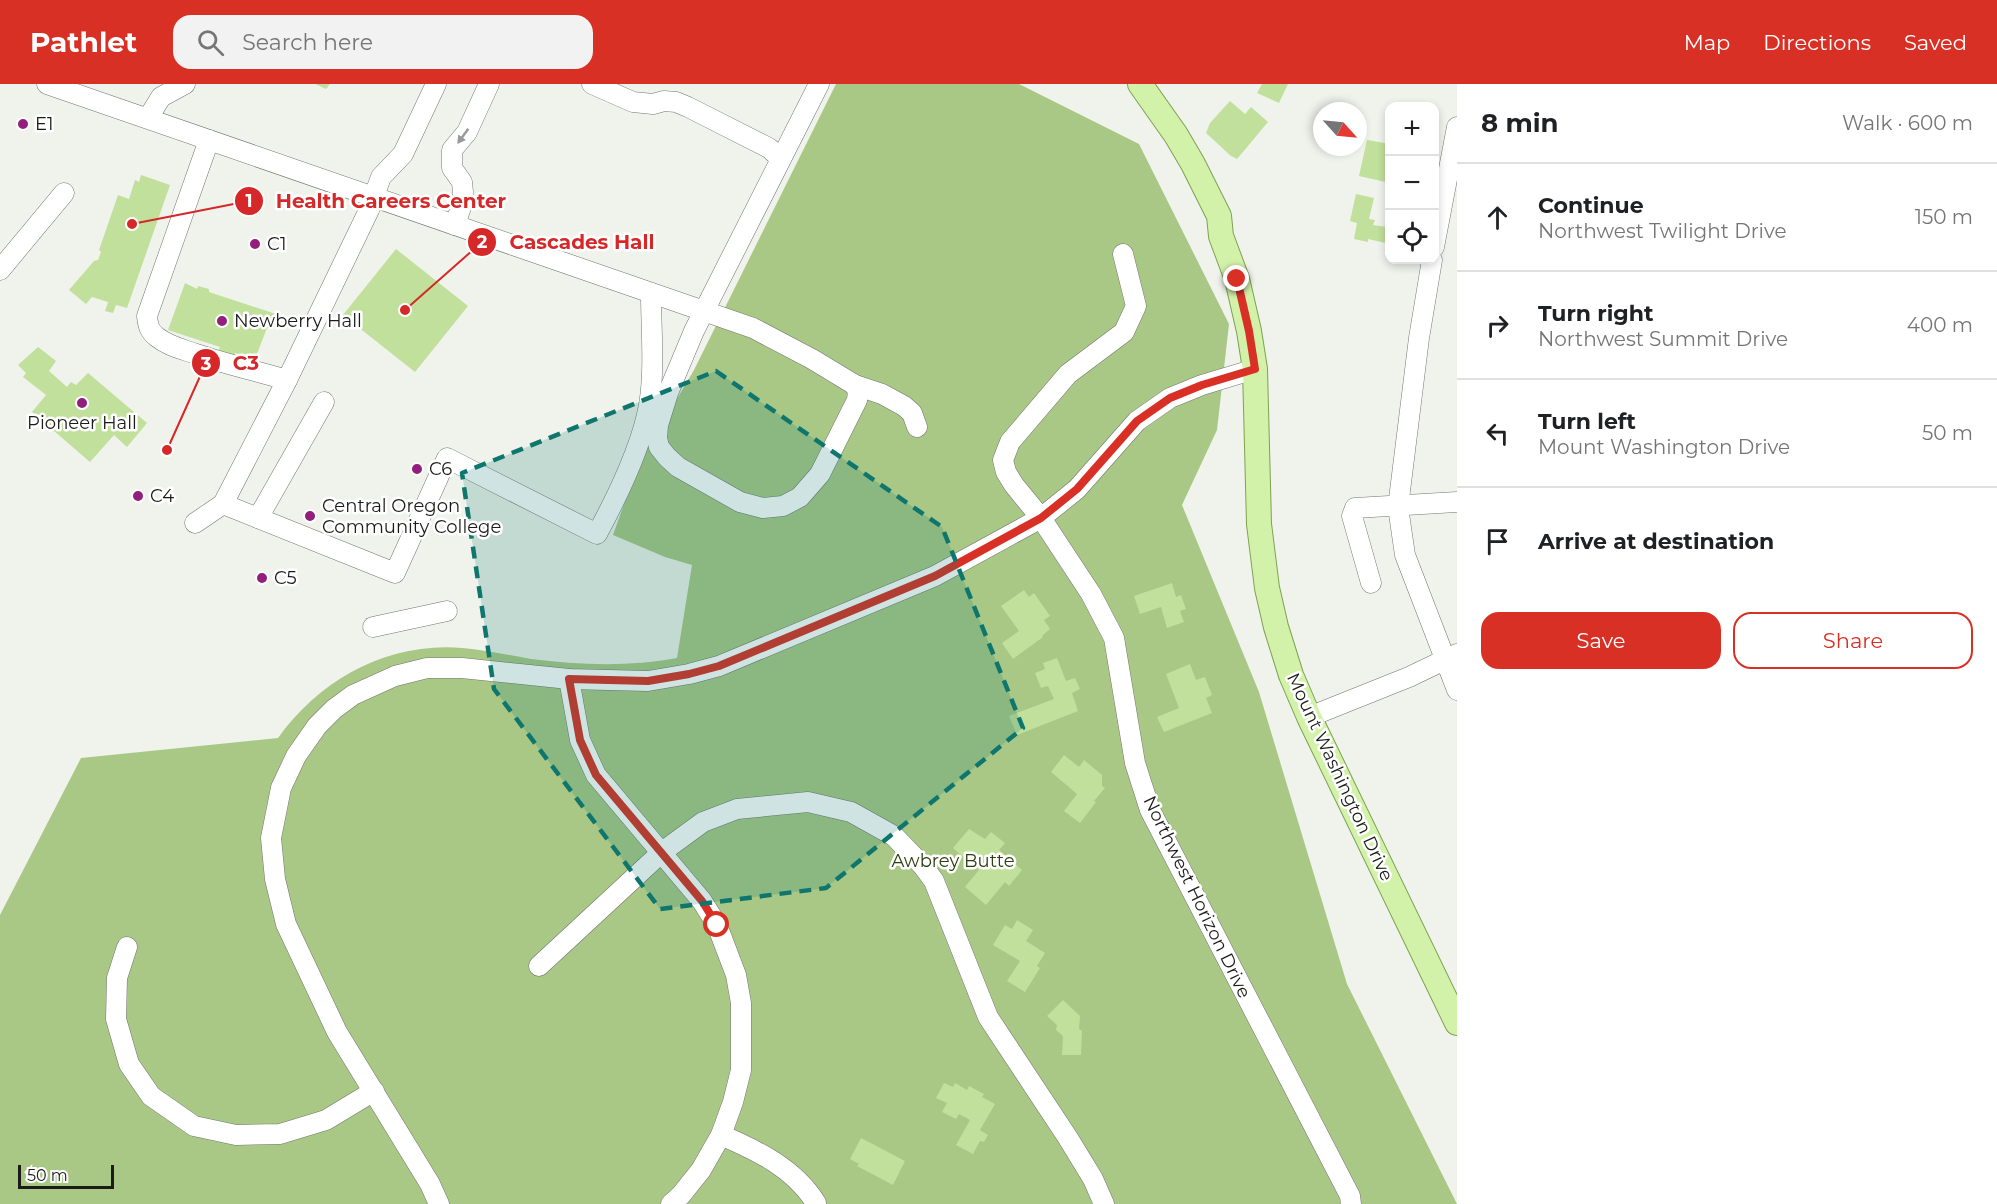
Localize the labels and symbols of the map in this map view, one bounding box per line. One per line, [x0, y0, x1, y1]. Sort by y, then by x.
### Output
north arrow [1313, 102, 1367, 156]
place label: E1 [35, 113, 54, 135]
marker: E1 [16, 117, 30, 131]
one-way arrow [456, 128, 469, 144]
callout: Health Careers Center [234, 182, 519, 220]
text: Health Careers Center [276, 189, 507, 213]
text: 1 [245, 190, 253, 212]
callout: Cascades Hall [467, 223, 666, 261]
text: Cascades Hall [510, 230, 654, 254]
text: 2 [477, 231, 488, 253]
place label: C1 [267, 233, 286, 255]
marker: C1 [248, 237, 262, 251]
route end [1223, 265, 1249, 291]
place label: Newberry Hall [234, 310, 362, 332]
marker: Newberry Hall [215, 314, 229, 328]
callout: C3 [191, 344, 271, 382]
text: C3 [233, 351, 259, 375]
text: 3 [200, 353, 212, 375]
marker: Pioneer Hall [75, 396, 89, 410]
place label: Pioneer Hall [27, 412, 137, 434]
place label: C6 [429, 458, 452, 480]
marker: C6 [410, 462, 424, 476]
place label: C4 [150, 485, 174, 507]
marker: C4 [131, 489, 145, 503]
place label: Central Oregon Community College [322, 495, 501, 538]
marker: Central Oregon Community College [303, 509, 317, 523]
place label: C5 [274, 567, 297, 589]
marker: C5 [255, 571, 269, 585]
street label: Mount Washington Drive [1282, 669, 1398, 885]
street label: Northwest Horizon Drive [1138, 792, 1256, 1002]
park label: Awbrey Butte [891, 850, 1015, 872]
route start [703, 911, 729, 937]
scale bar [18, 1162, 114, 1190]

